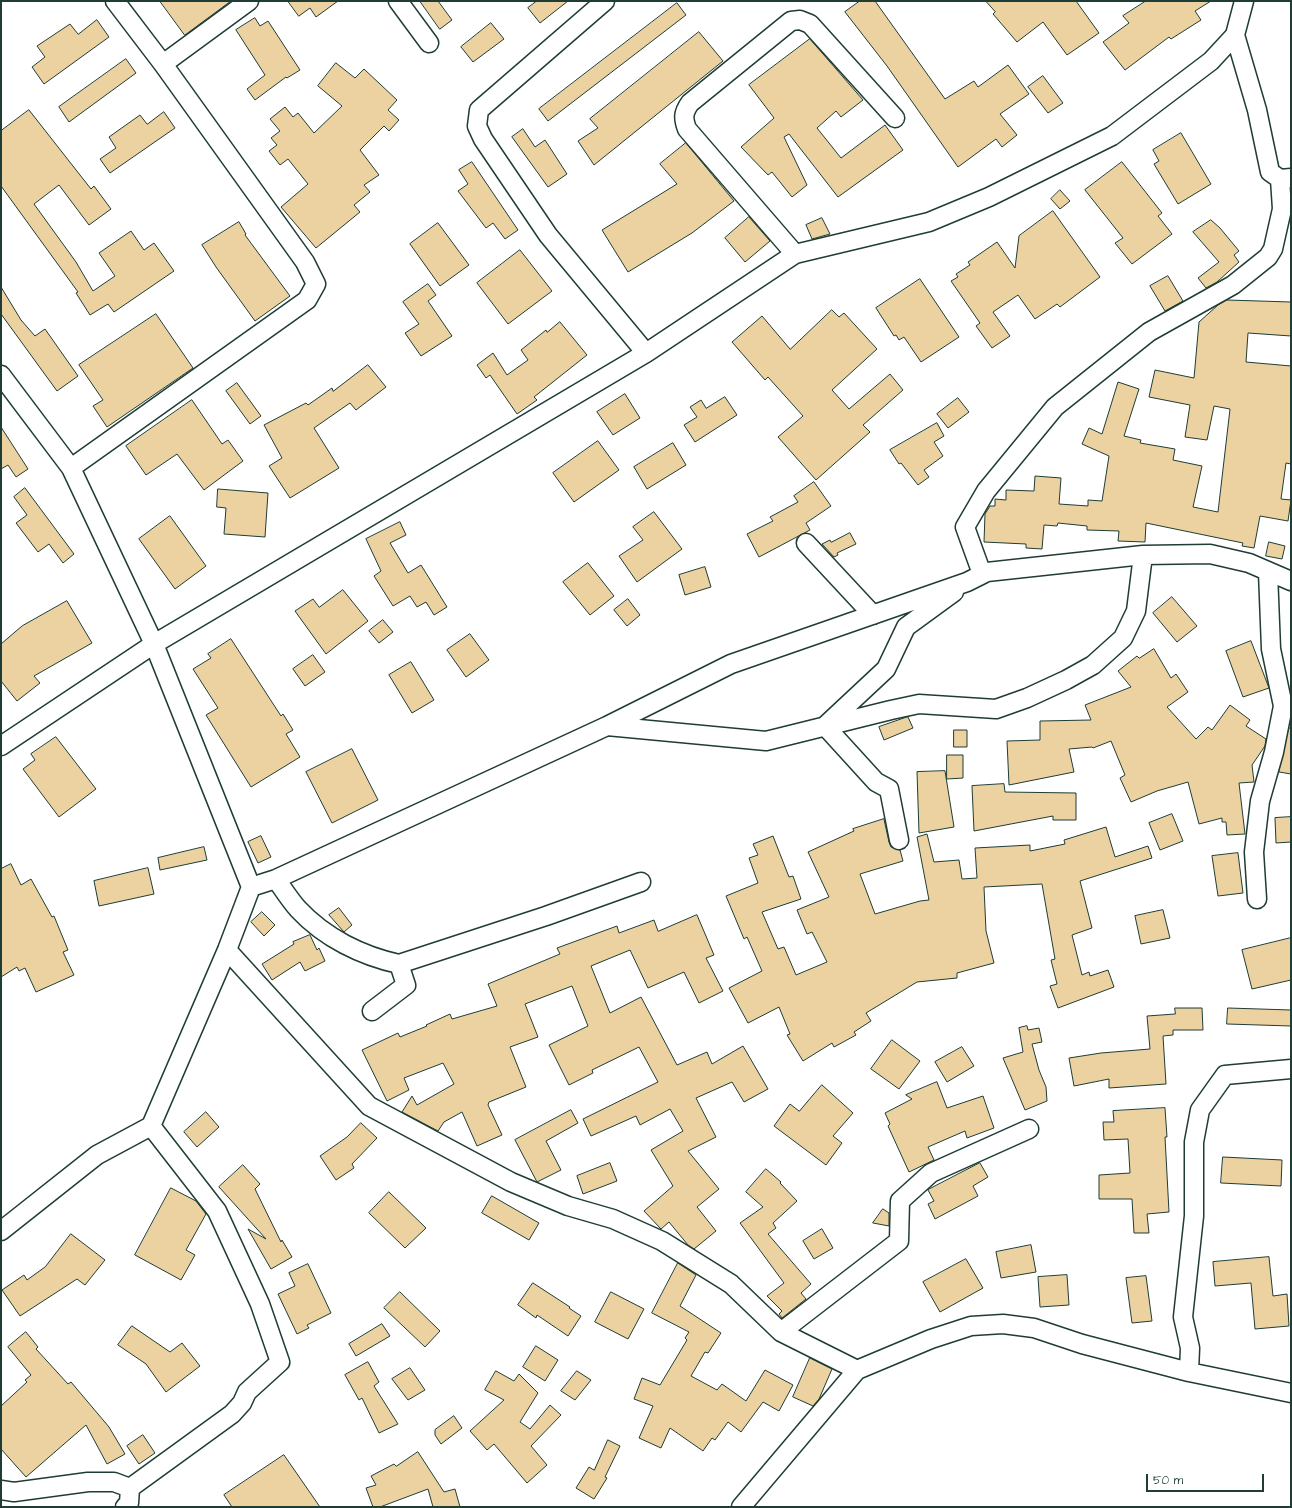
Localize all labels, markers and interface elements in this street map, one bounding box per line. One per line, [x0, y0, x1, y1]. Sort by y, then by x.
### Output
scale bar [1148, 1466, 1266, 1492]
text: 50 m [1153, 1472, 1183, 1489]

